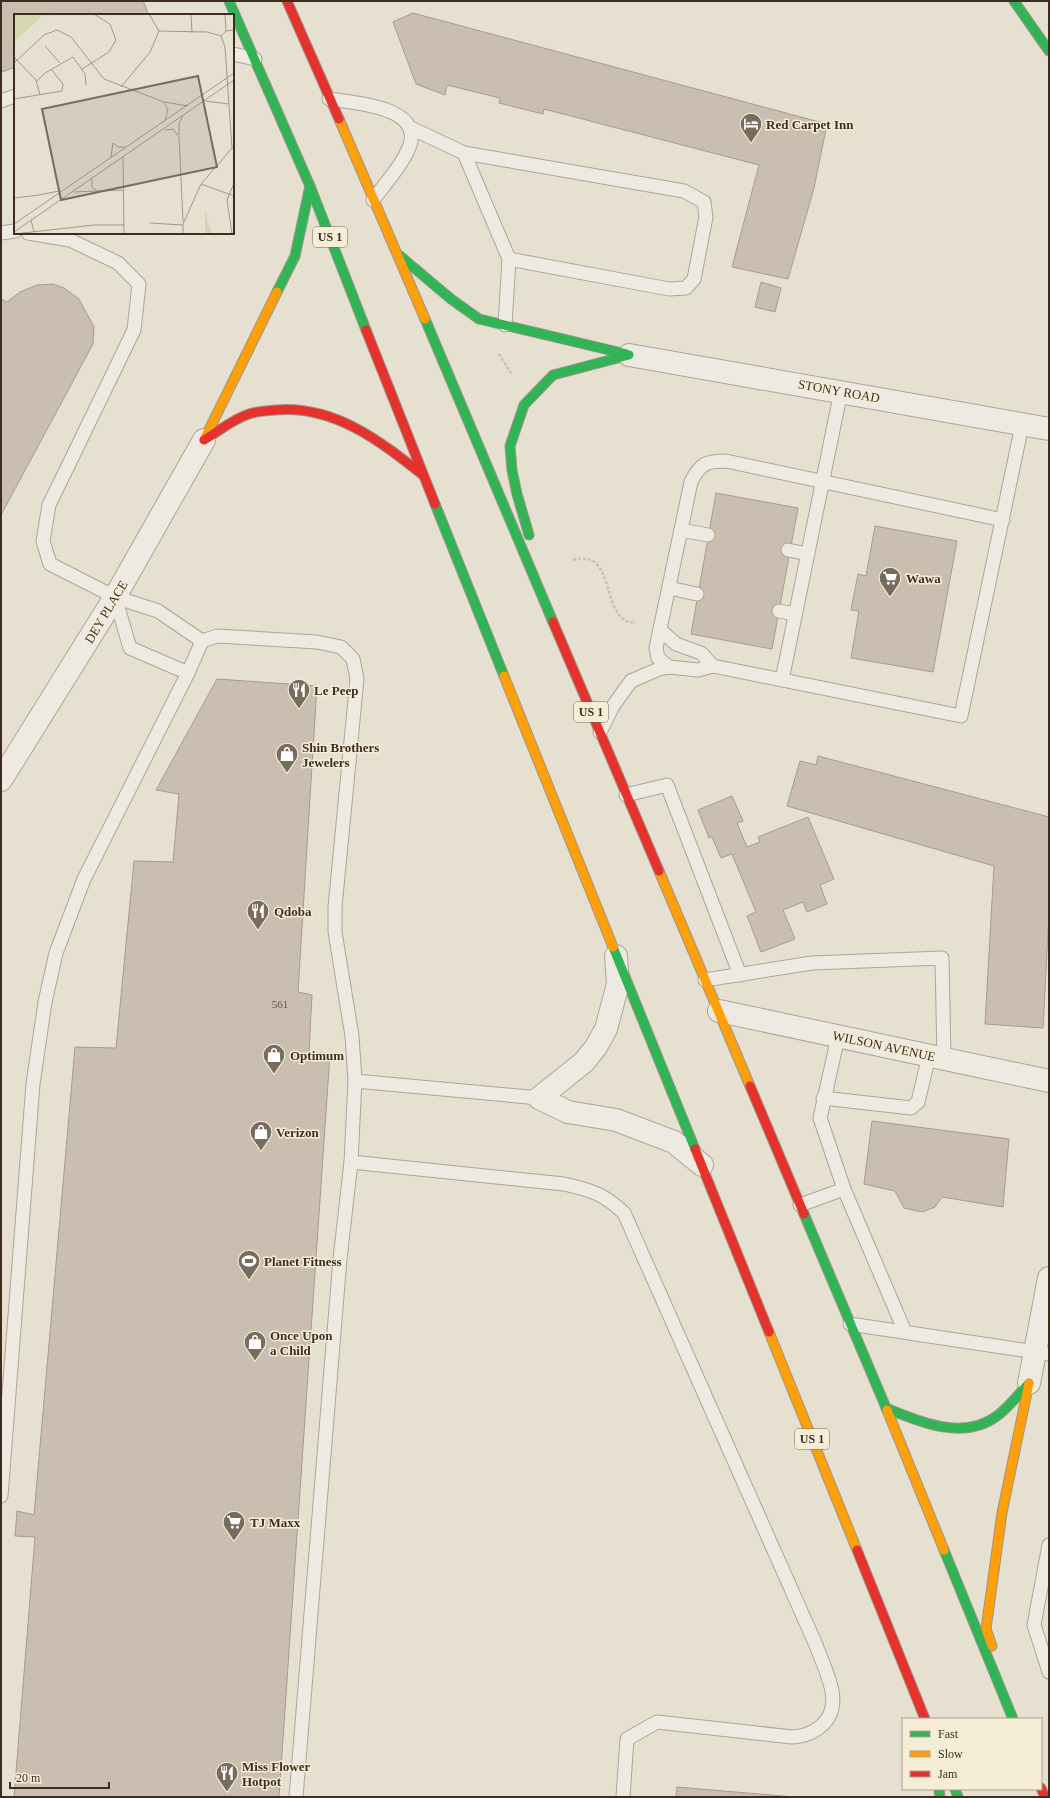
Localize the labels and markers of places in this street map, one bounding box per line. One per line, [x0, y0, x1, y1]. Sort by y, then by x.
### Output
hotel icon: Red Carpet Inn [738, 111, 764, 144]
place label: Red Carpet Inn [766, 117, 854, 132]
supermarket icon: Wawa [877, 565, 903, 598]
place label: Wawa [906, 571, 941, 586]
restaurant icon: Le Peep [286, 677, 312, 710]
place label: Le Peep [314, 683, 358, 698]
place label: Shin Brothers Jewelers [302, 740, 379, 770]
shop icon: Shin Brothers Jewelers [274, 741, 300, 774]
restaurant icon: Qdoba [245, 898, 271, 931]
place label: Qdoba [274, 904, 312, 919]
shop icon: Optimum [261, 1042, 287, 1075]
place label: Optimum [290, 1048, 344, 1063]
shop icon: Verizon [248, 1119, 274, 1152]
place label: Verizon [276, 1125, 320, 1140]
sports icon: Planet Fitness [236, 1248, 262, 1281]
place label: Planet Fitness [264, 1254, 342, 1269]
place label: Once Upon a Child [270, 1328, 333, 1358]
shop icon: Once Upon a Child [242, 1329, 268, 1362]
supermarket icon: TJ Maxx [221, 1509, 247, 1542]
place label: TJ Maxx [250, 1515, 301, 1530]
place label: Miss Flower Hotpot [242, 1759, 310, 1789]
restaurant icon: Miss Flower Hotpot [214, 1760, 240, 1793]

